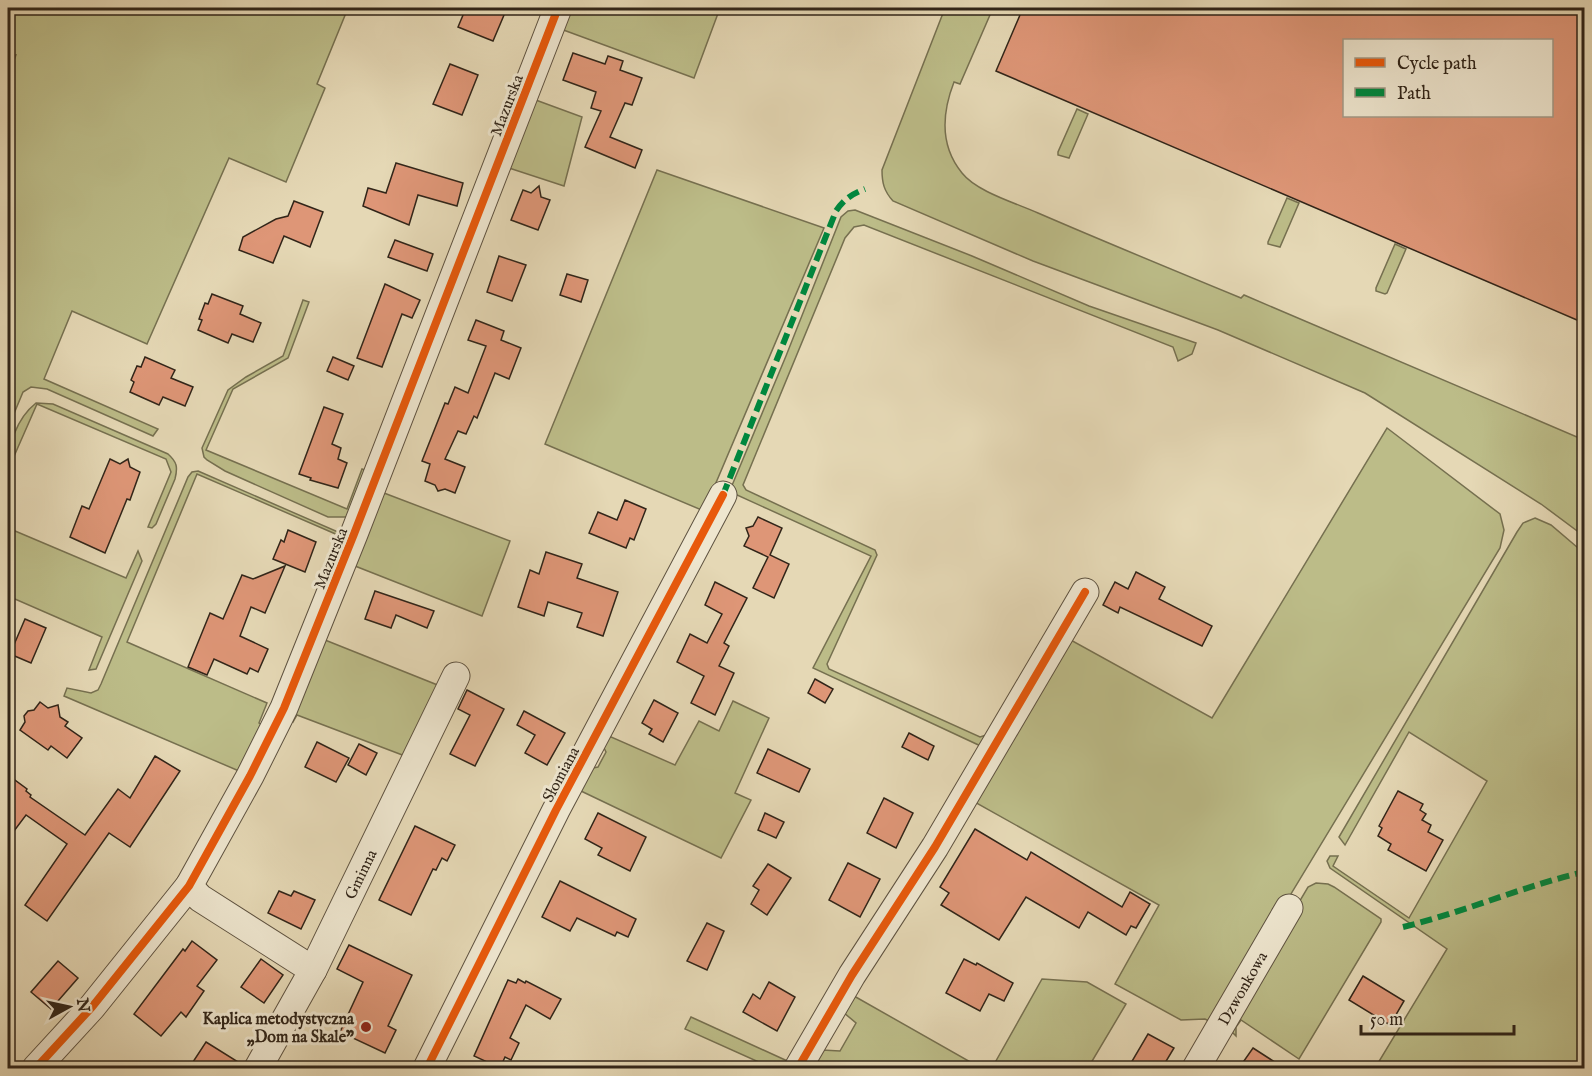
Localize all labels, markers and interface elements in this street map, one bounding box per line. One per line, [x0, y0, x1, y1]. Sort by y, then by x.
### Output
legend [1343, 39, 1553, 117]
text: Cycle path [1397, 53, 1477, 76]
street label: Mazurska [487, 72, 529, 139]
text: Path [1397, 83, 1431, 106]
street label: Mazurska [310, 525, 353, 592]
street label: Słomiana [539, 744, 585, 806]
street label: Gminna [341, 846, 383, 903]
street label: Dzwonkowa [1215, 948, 1273, 1030]
north arrow [39, 977, 99, 1037]
text: N [71, 996, 93, 1014]
scale bar [1361, 998, 1514, 1036]
text: 50 m [1370, 1009, 1403, 1032]
place label: Kaplica metodystyczna „Dom na Skale” [203, 1010, 355, 1048]
marker: Kaplica metodystyczna „Dom na Skale” [359, 1020, 373, 1034]

